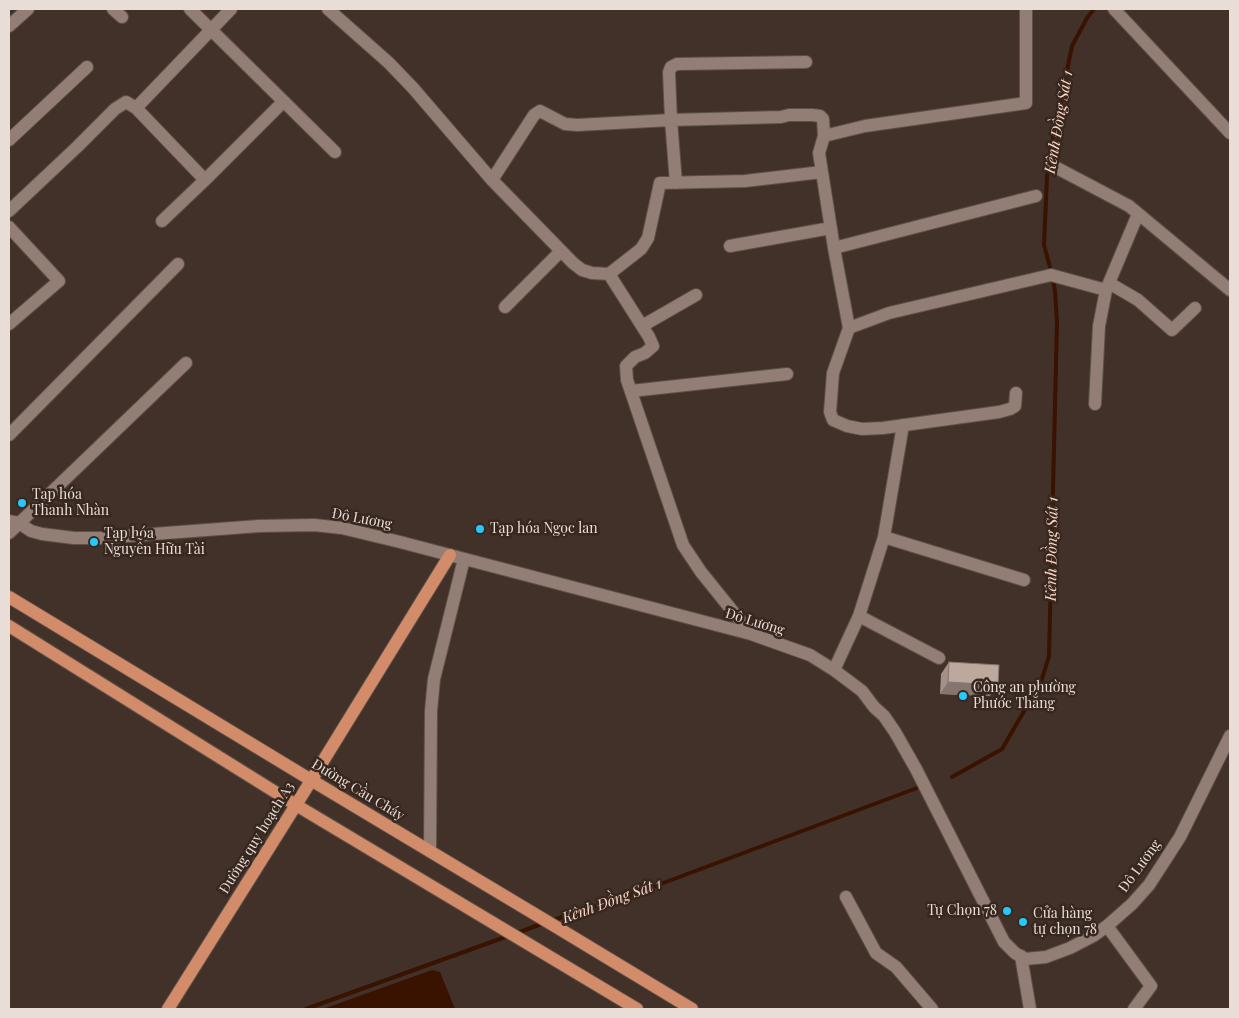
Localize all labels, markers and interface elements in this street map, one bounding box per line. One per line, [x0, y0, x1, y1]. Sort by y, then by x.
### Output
water label: Kênh Đồng Sát 1 [1041, 69, 1077, 175]
place label: Tạp hóa Thanh Nhàn [32, 487, 109, 520]
marker: Tạp hóa Thanh Nhàn [16, 497, 28, 509]
water label: Kênh Đồng Sát 1 [1042, 497, 1062, 601]
street label: Đô Lương [330, 505, 394, 533]
place label: Tạp hóa Ngọc lan [490, 521, 598, 537]
marker: Tạp hóa Ngọc lan [474, 523, 486, 535]
place label: Tạp hóa Nguyễn Hữu Tài [104, 526, 205, 558]
marker: Tạp hóa Nguyễn Hữu Tài [88, 536, 100, 548]
street label: Đô Lương [723, 605, 787, 639]
place label: Công an phường Phước Thắng [973, 680, 1076, 712]
marker: Công an phường Phước Thắng [957, 690, 969, 702]
street label: Đường Cầu Cháy [309, 756, 407, 824]
street label: Đường quy hoạch A3 [216, 779, 298, 897]
street label: Đô Lương [1115, 836, 1165, 896]
water label: Kênh Đồng Sát 1 [560, 875, 664, 927]
place label: Tự Chọn 78 [927, 903, 997, 919]
marker: Tự Chọn 78 [1001, 905, 1013, 917]
place label: Cửa hàng tự chọn 78 [1033, 906, 1097, 939]
marker: Cửa hàng tự chọn 78 [1017, 916, 1029, 928]

